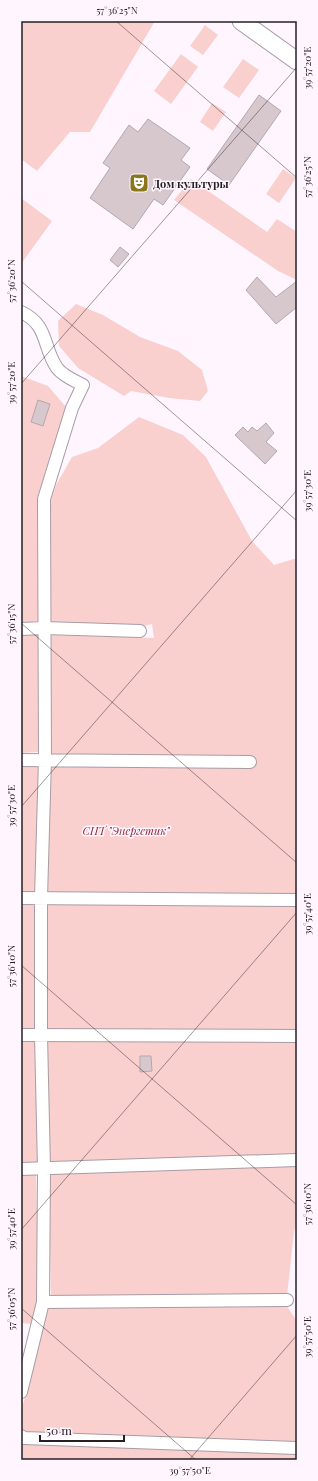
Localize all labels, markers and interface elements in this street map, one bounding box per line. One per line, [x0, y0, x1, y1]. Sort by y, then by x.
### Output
text: 57°36'25"N [96, 3, 138, 17]
text: 39°57'20"E [300, 47, 314, 89]
text: 57°36'25"N [300, 156, 314, 198]
theatre icon: Дом культуры [128, 172, 150, 194]
place label: Дом культуры [153, 176, 229, 191]
text: 57°36'20"N [4, 259, 18, 303]
text: 39°57'20"E [4, 362, 18, 404]
text: 39°57'30"E [300, 470, 314, 512]
text: 57°36'15"N [4, 604, 18, 644]
text: 39°57'30"E [4, 785, 18, 827]
park label: СНТ "Энергетик" [83, 823, 170, 838]
text: 39°57'40"E [300, 893, 314, 935]
text: 57°36'10"N [4, 945, 18, 987]
text: 57°36'10"N [300, 1183, 314, 1225]
text: 39°57'40"E [4, 1208, 18, 1250]
text: 57°36'05"N [4, 1288, 18, 1330]
text: 39°57'50"E [300, 1316, 314, 1358]
scale bar [40, 1417, 124, 1443]
text: 50 m [46, 1422, 72, 1438]
text: 39°57'50"E [169, 1463, 211, 1477]

